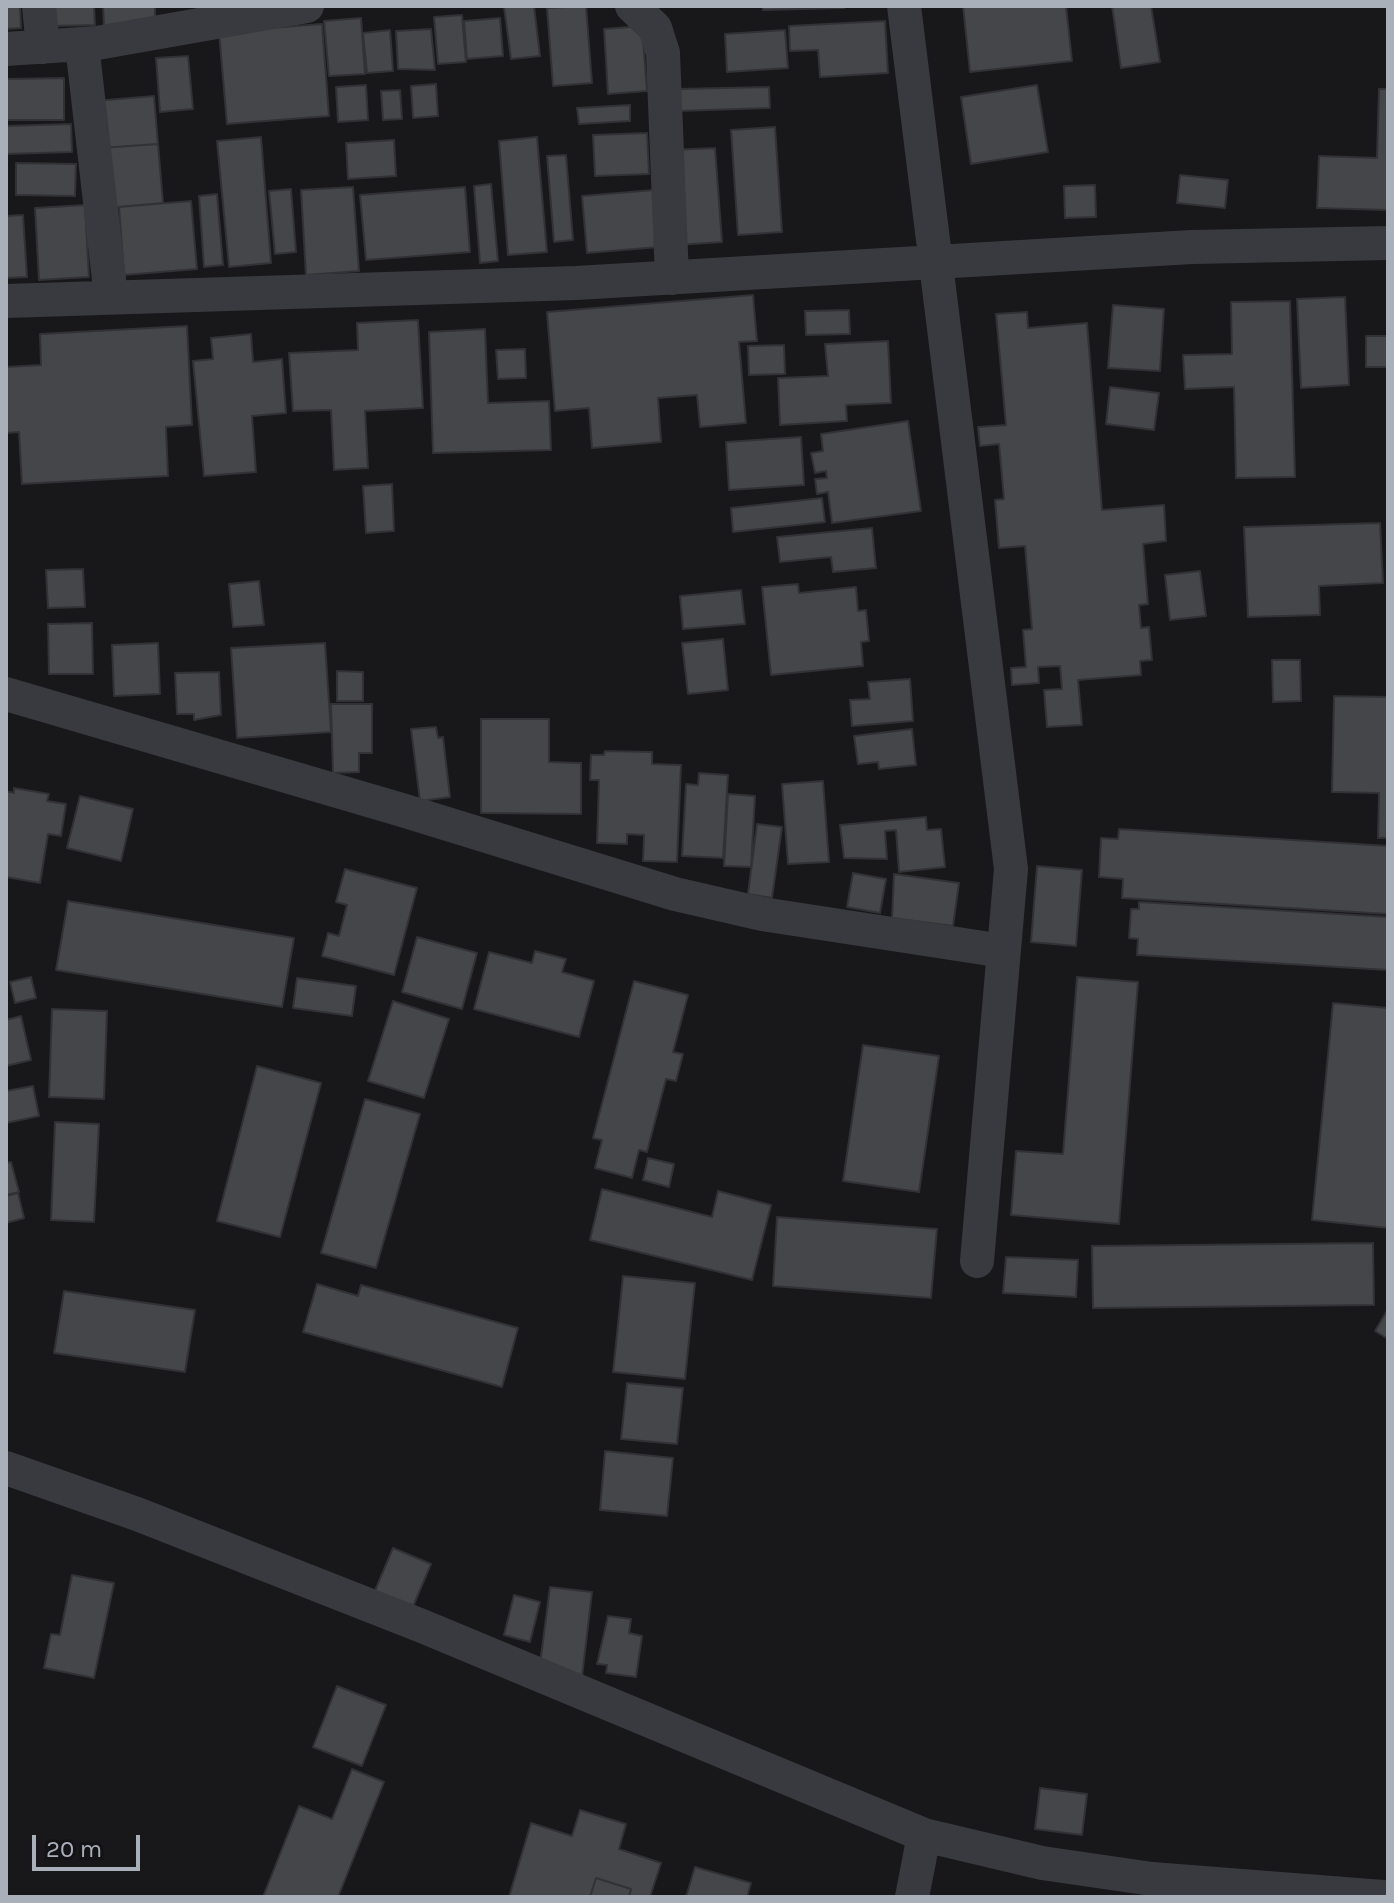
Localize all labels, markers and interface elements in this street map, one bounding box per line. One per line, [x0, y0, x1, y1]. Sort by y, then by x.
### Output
scale bar [36, 1819, 144, 1869]
text: 20 m [46, 1835, 102, 1863]

